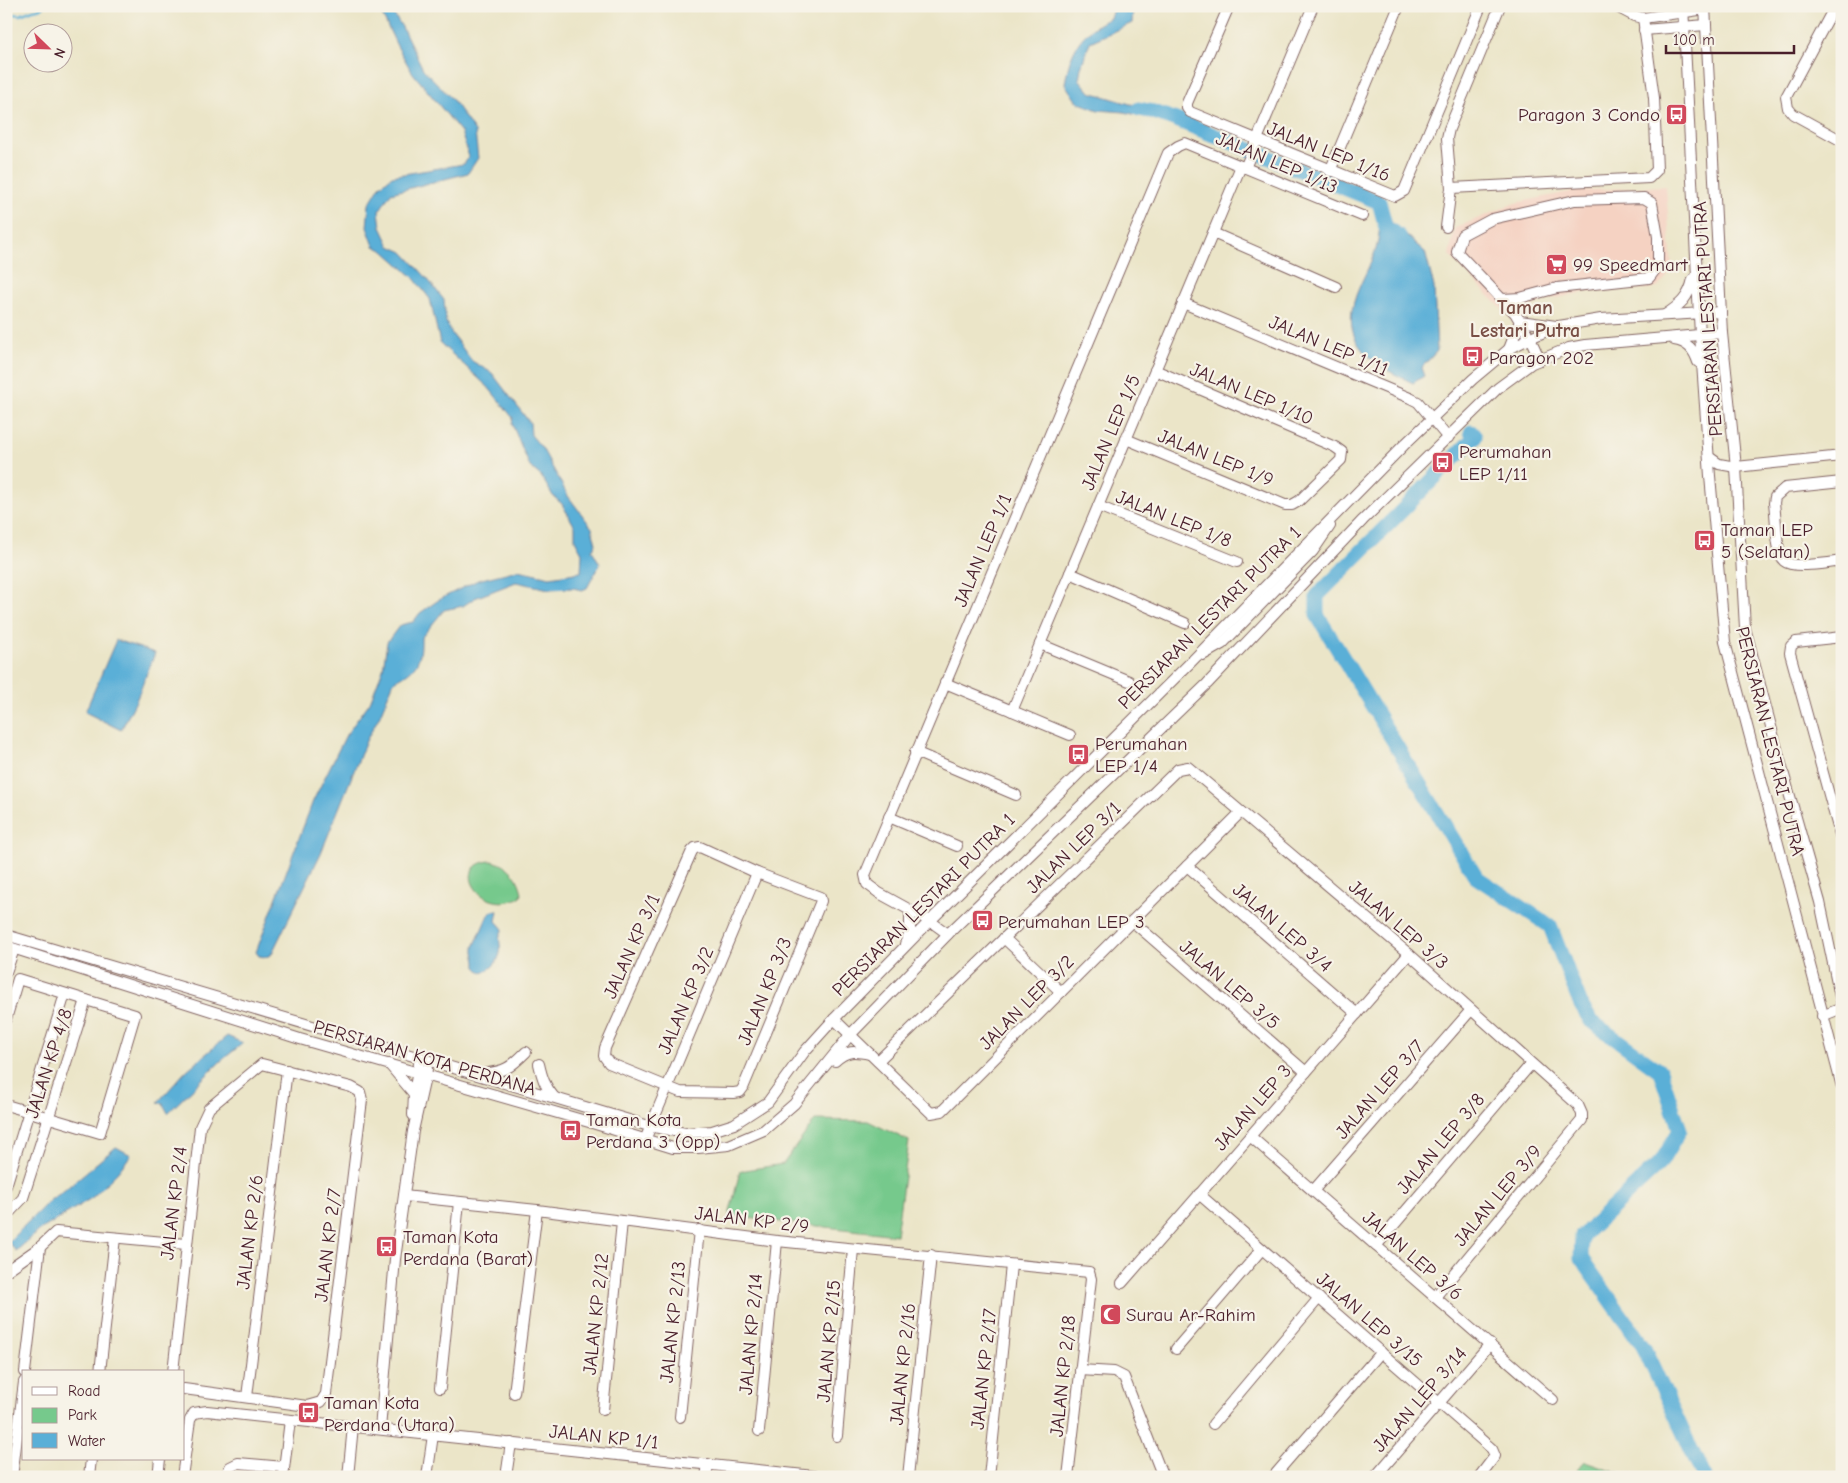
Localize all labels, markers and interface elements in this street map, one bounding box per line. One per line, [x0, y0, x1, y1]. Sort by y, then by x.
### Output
north arrow [22, 22, 72, 72]
scale bar [1666, 22, 1793, 54]
text: 100 m [1673, 31, 1715, 49]
text: N [50, 45, 69, 60]
bus stop icon: Paragon 3 Condo [1664, 102, 1688, 126]
place label: Paragon 3 Condo [1518, 104, 1660, 126]
street label: JALAN LEP 1/16 [1264, 117, 1393, 187]
street label: JALAN LEP 1/13 [1212, 127, 1341, 198]
street label: PERSIARAN LESTARI PUTRA [1689, 201, 1727, 437]
supermarket icon: 99 Speedmart [1545, 252, 1569, 276]
place label: 99 Speedmart [1573, 254, 1688, 276]
district label: Taman Lestari Putra [1470, 296, 1580, 342]
street label: JALAN LEP 1/11 [1265, 311, 1392, 381]
bus stop icon: Paragon 202 [1461, 345, 1485, 369]
place label: Paragon 202 [1489, 347, 1594, 369]
street label: JALAN LEP 1/10 [1187, 358, 1317, 430]
street label: JALAN LEP 1/5 [1077, 371, 1145, 493]
street label: JALAN LEP 1/9 [1155, 425, 1277, 491]
place label: Perumahan LEP 1/11 [1459, 441, 1552, 485]
bus stop icon: Perumahan LEP 1/11 [1431, 450, 1455, 474]
street label: JALAN LEP 1/8 [1113, 486, 1235, 552]
street label: JALAN LEP 1/1 [949, 491, 1017, 610]
place label: Taman LEP 5 (Selatan) [1721, 519, 1813, 563]
street label: PERSIARAN LESTARI PUTRA 1 [1114, 522, 1306, 714]
bus stop icon: Taman LEP 5 (Selatan) [1693, 528, 1717, 552]
street label: PERSIARAN LESTARI PUTRA [1731, 624, 1809, 858]
place label: Perumahan LEP 1/4 [1095, 733, 1188, 777]
bus stop icon: Perumahan LEP 1/4 [1067, 742, 1091, 766]
street label: JALAN LEP 3/1 [1022, 797, 1125, 898]
street label: PERSIARAN LESTARI PUTRA 1 [828, 809, 1020, 1001]
street label: JALAN LEP 3/3 [1344, 876, 1453, 974]
street label: JALAN LEP 3/4 [1228, 879, 1336, 977]
street label: JALAN KP 3/1 [599, 891, 665, 1002]
bus stop icon: Perumahan LEP 3 [970, 909, 994, 933]
place label: Perumahan LEP 3 [998, 911, 1145, 933]
street label: JALAN KP 3/3 [733, 934, 797, 1048]
street label: JALAN LEP 3/5 [1175, 935, 1284, 1034]
street label: JALAN KP 3/2 [653, 943, 718, 1057]
street label: JALAN LEP 3/2 [975, 951, 1079, 1055]
street label: JALAN KP 4/8 [21, 1006, 77, 1121]
street label: PERSIARAN KOTA PERDANA [311, 1016, 538, 1100]
street label: JALAN LEP 3/7 [1331, 1036, 1429, 1144]
street label: JALAN LEP 3 [1209, 1060, 1296, 1155]
street label: JALAN LEP 3/8 [1392, 1089, 1489, 1198]
place label: Taman Kota Perdana 3 (Opp) [586, 1109, 720, 1153]
bus stop icon: Taman Kota Perdana 3 (Opp) [558, 1118, 582, 1142]
street label: JALAN LEP 3/9 [1449, 1141, 1546, 1251]
street label: JALAN KP 2/4 [156, 1145, 192, 1261]
street label: JALAN KP 2/6 [232, 1174, 268, 1291]
street label: JALAN KP 2/7 [310, 1187, 346, 1303]
street label: JALAN KP 2/9 [693, 1202, 810, 1238]
street label: JALAN LEP 3/6 [1358, 1206, 1467, 1305]
place label: Taman Kota Perdana (Barat) [403, 1226, 533, 1270]
bus stop icon: Taman Kota Perdana (Barat) [375, 1235, 399, 1259]
street label: JALAN KP 2/12 [579, 1252, 613, 1376]
street label: JALAN KP 2/13 [656, 1260, 690, 1384]
street label: JALAN LEP 3/15 [1312, 1268, 1427, 1372]
street label: JALAN KP 2/14 [735, 1273, 767, 1396]
street label: JALAN KP 2/15 [813, 1279, 845, 1403]
street label: JALAN KP 2/16 [886, 1302, 920, 1426]
mosque icon: Surau Ar-Rahim [1098, 1302, 1122, 1326]
place label: Surau Ar-Rahim [1126, 1304, 1256, 1326]
street label: JALAN KP 2/17 [967, 1308, 1001, 1431]
street label: JALAN KP 2/18 [1046, 1314, 1080, 1438]
street label: JALAN LEP 3/14 [1368, 1343, 1471, 1457]
legend [22, 1370, 185, 1460]
text: Road [68, 1382, 100, 1400]
place label: Taman Kota Perdana (Utara) [324, 1392, 455, 1436]
bus stop icon: Taman Kota Perdana (Utara) [296, 1401, 320, 1425]
text: Park [68, 1406, 97, 1424]
street label: JALAN KP 1/1 [548, 1420, 660, 1454]
text: Water [68, 1432, 105, 1450]

